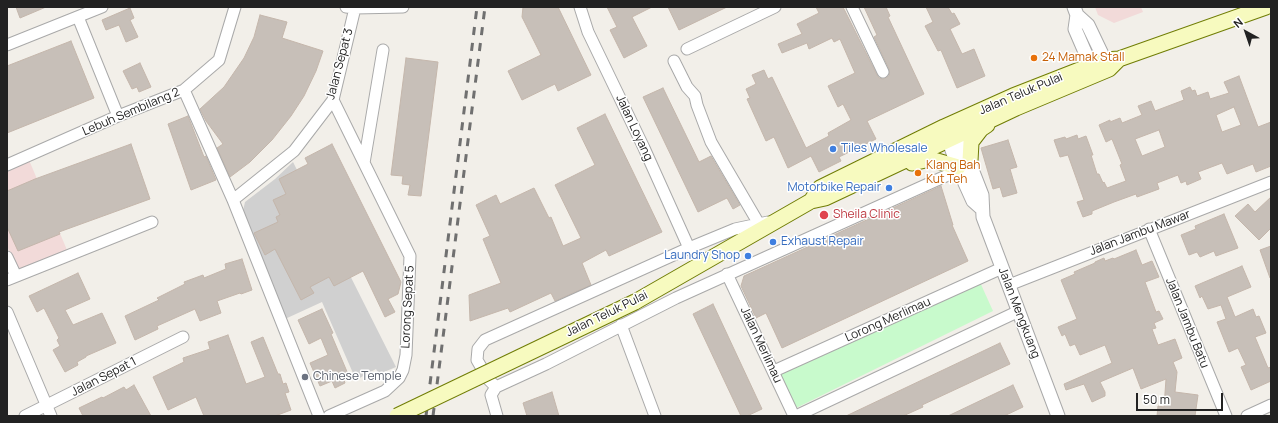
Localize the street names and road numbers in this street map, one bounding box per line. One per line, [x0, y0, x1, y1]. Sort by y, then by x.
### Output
street label: Jalan Sepat 3 [324, 27, 356, 101]
street label: Jalan Teluk Pulai [977, 70, 1065, 118]
street label: Lebuh Sembilang 2 [80, 85, 182, 139]
street label: Jalan Loyang [612, 93, 656, 163]
street label: Jalan Jambu Mawar [1088, 207, 1192, 259]
street label: Lorong Sepat 5 [399, 265, 417, 349]
street label: Jalan Mengkuang [995, 265, 1043, 361]
street label: Jalan Jambu Batu [1162, 276, 1212, 370]
street label: Jalan Teluk Pulai [564, 288, 650, 340]
street label: Lorong Merlimau [843, 295, 933, 345]
street label: Jalan Merlimau [737, 305, 785, 385]
street label: Jalan Sepat 1 [69, 354, 139, 400]

